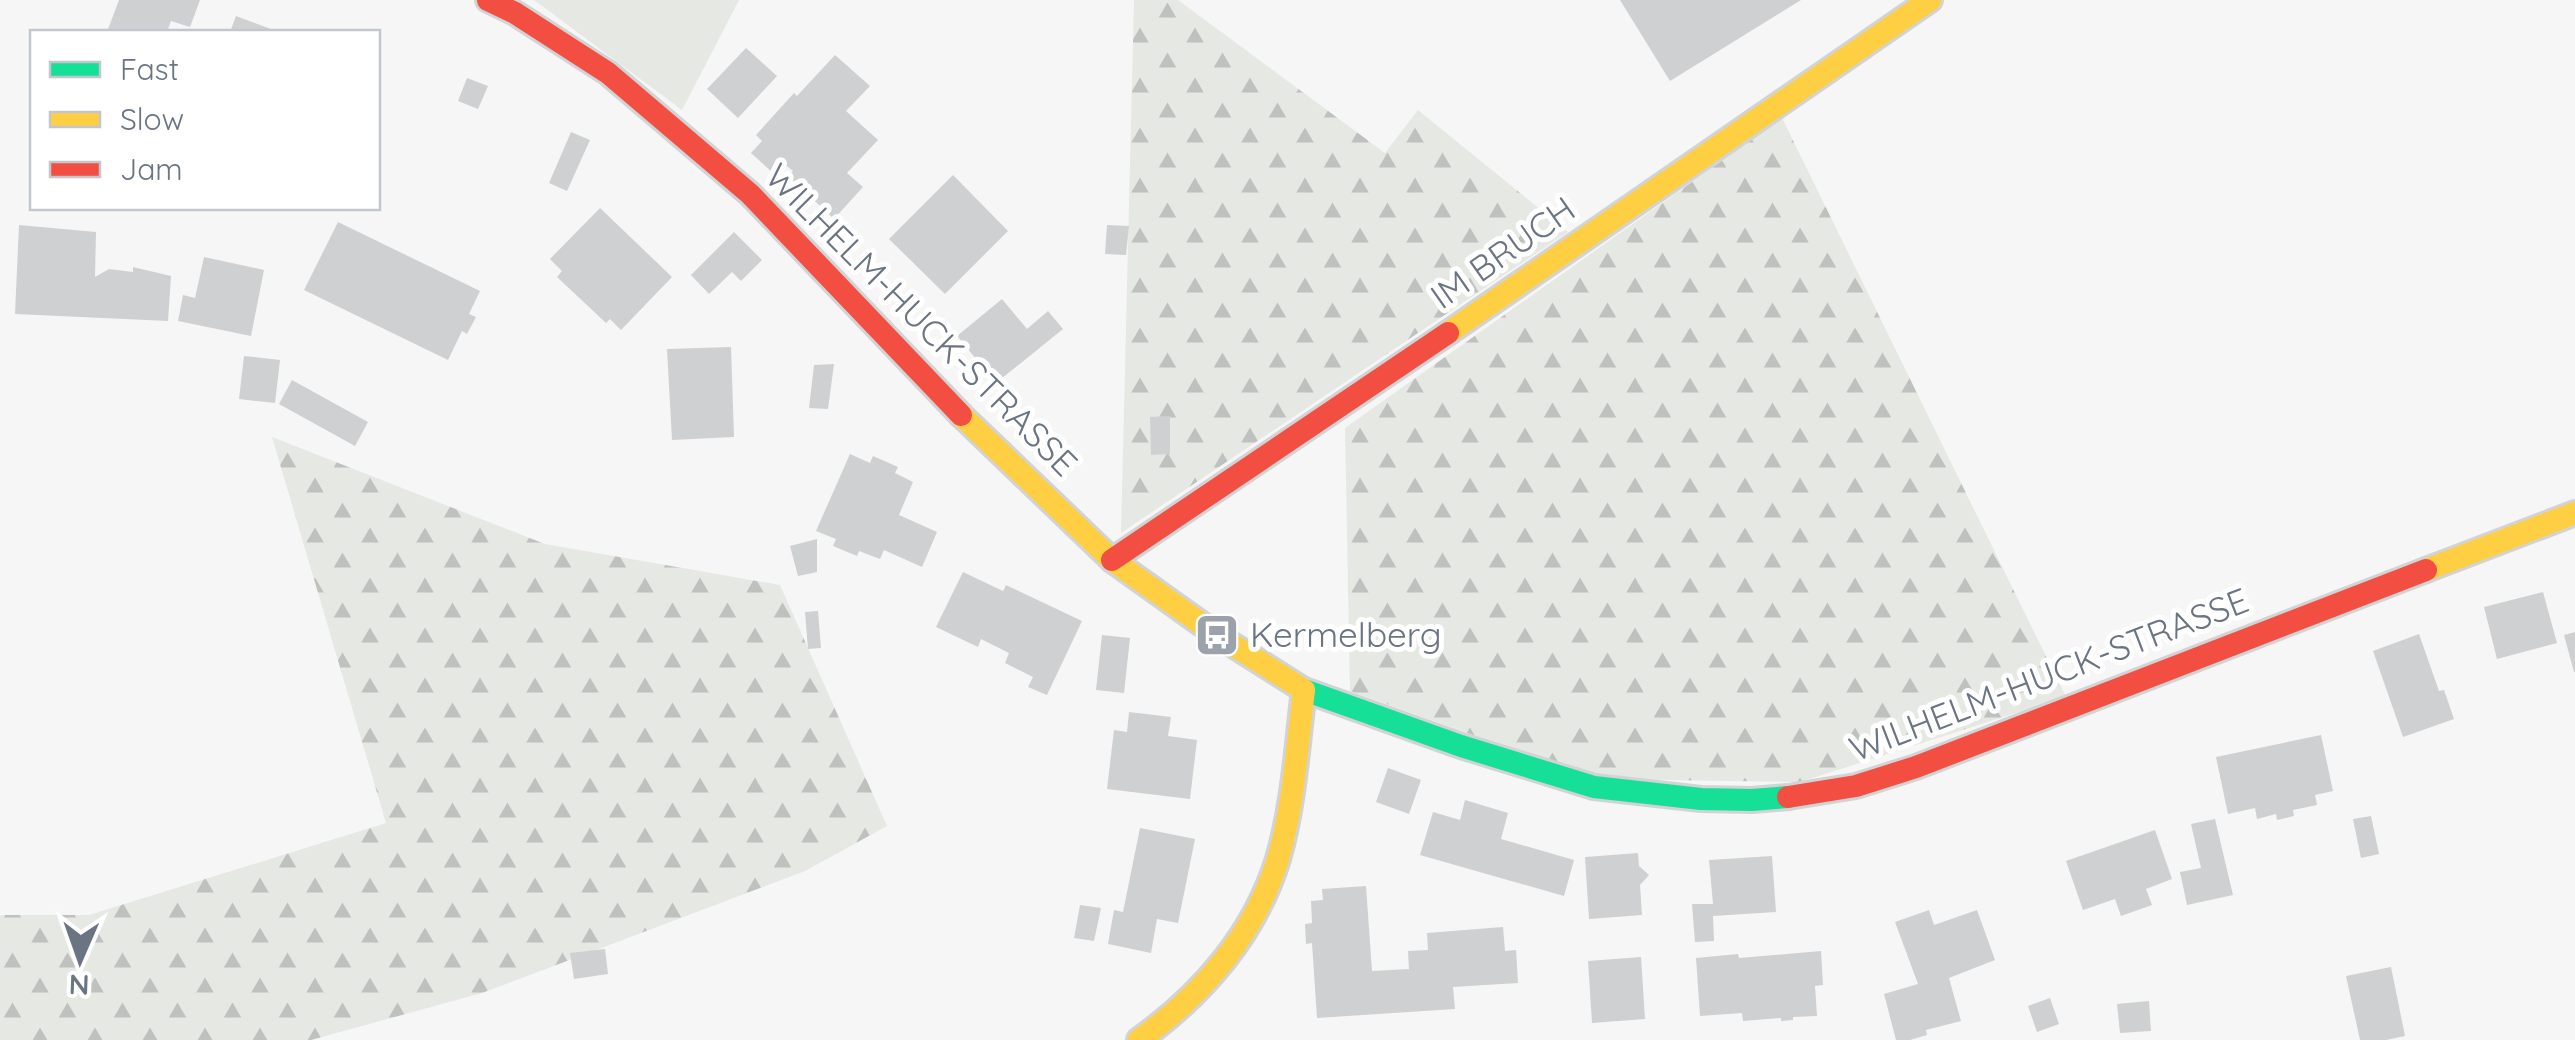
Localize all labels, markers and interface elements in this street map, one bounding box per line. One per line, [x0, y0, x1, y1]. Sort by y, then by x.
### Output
legend [30, 30, 380, 210]
text: Fast [120, 50, 179, 88]
text: Slow [120, 100, 184, 138]
text: Jam [120, 150, 183, 188]
street label: WILHELM-HUCK-STRASSE [756, 154, 1087, 485]
street label: IM BRUCH [1422, 186, 1583, 318]
street label: WILHELM-HUCK-STRASSE [1843, 578, 2254, 771]
bus stop icon: Kermelberg [1194, 612, 1240, 658]
place label: Kermelberg [1250, 612, 1442, 656]
north arrow [30, 910, 130, 1010]
text: N [68, 968, 90, 1003]

